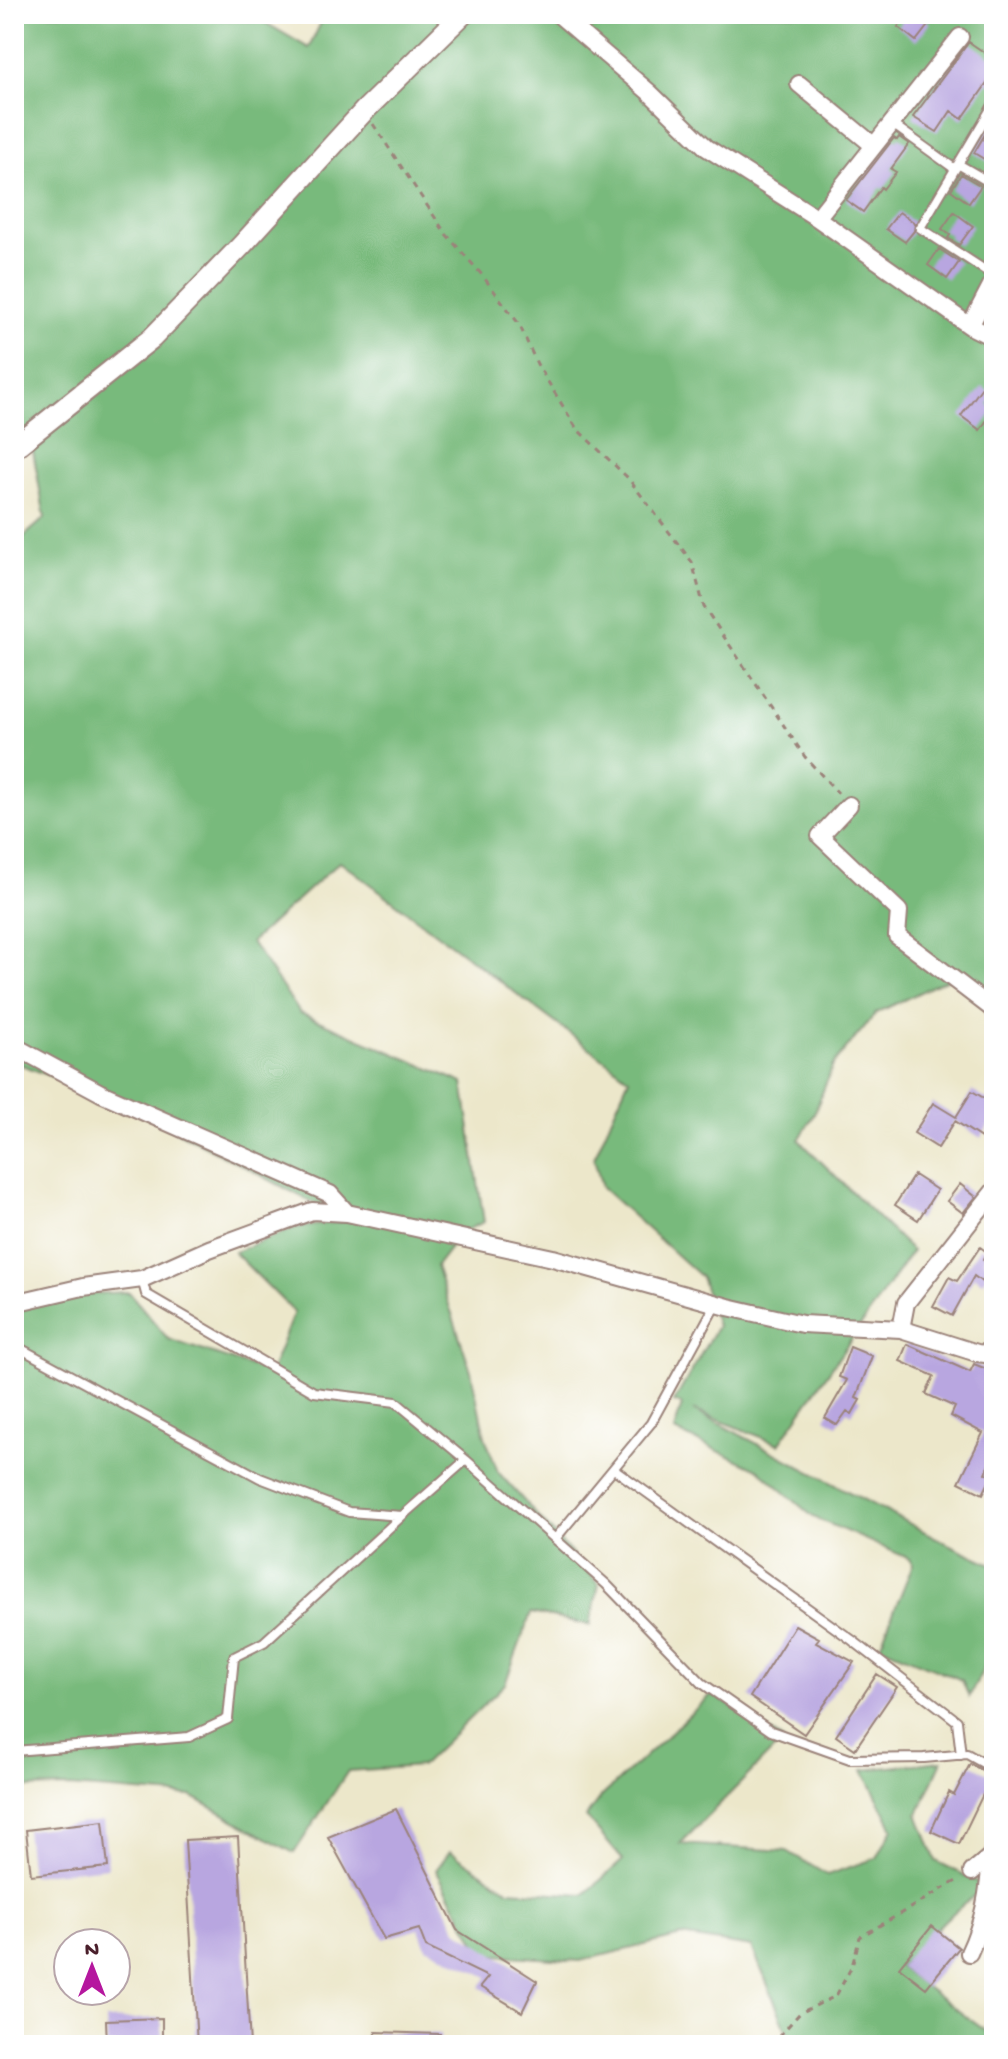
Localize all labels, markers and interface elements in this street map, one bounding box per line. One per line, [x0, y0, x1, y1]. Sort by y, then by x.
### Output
north arrow [52, 1927, 132, 2007]
text: N [85, 1938, 99, 1964]

